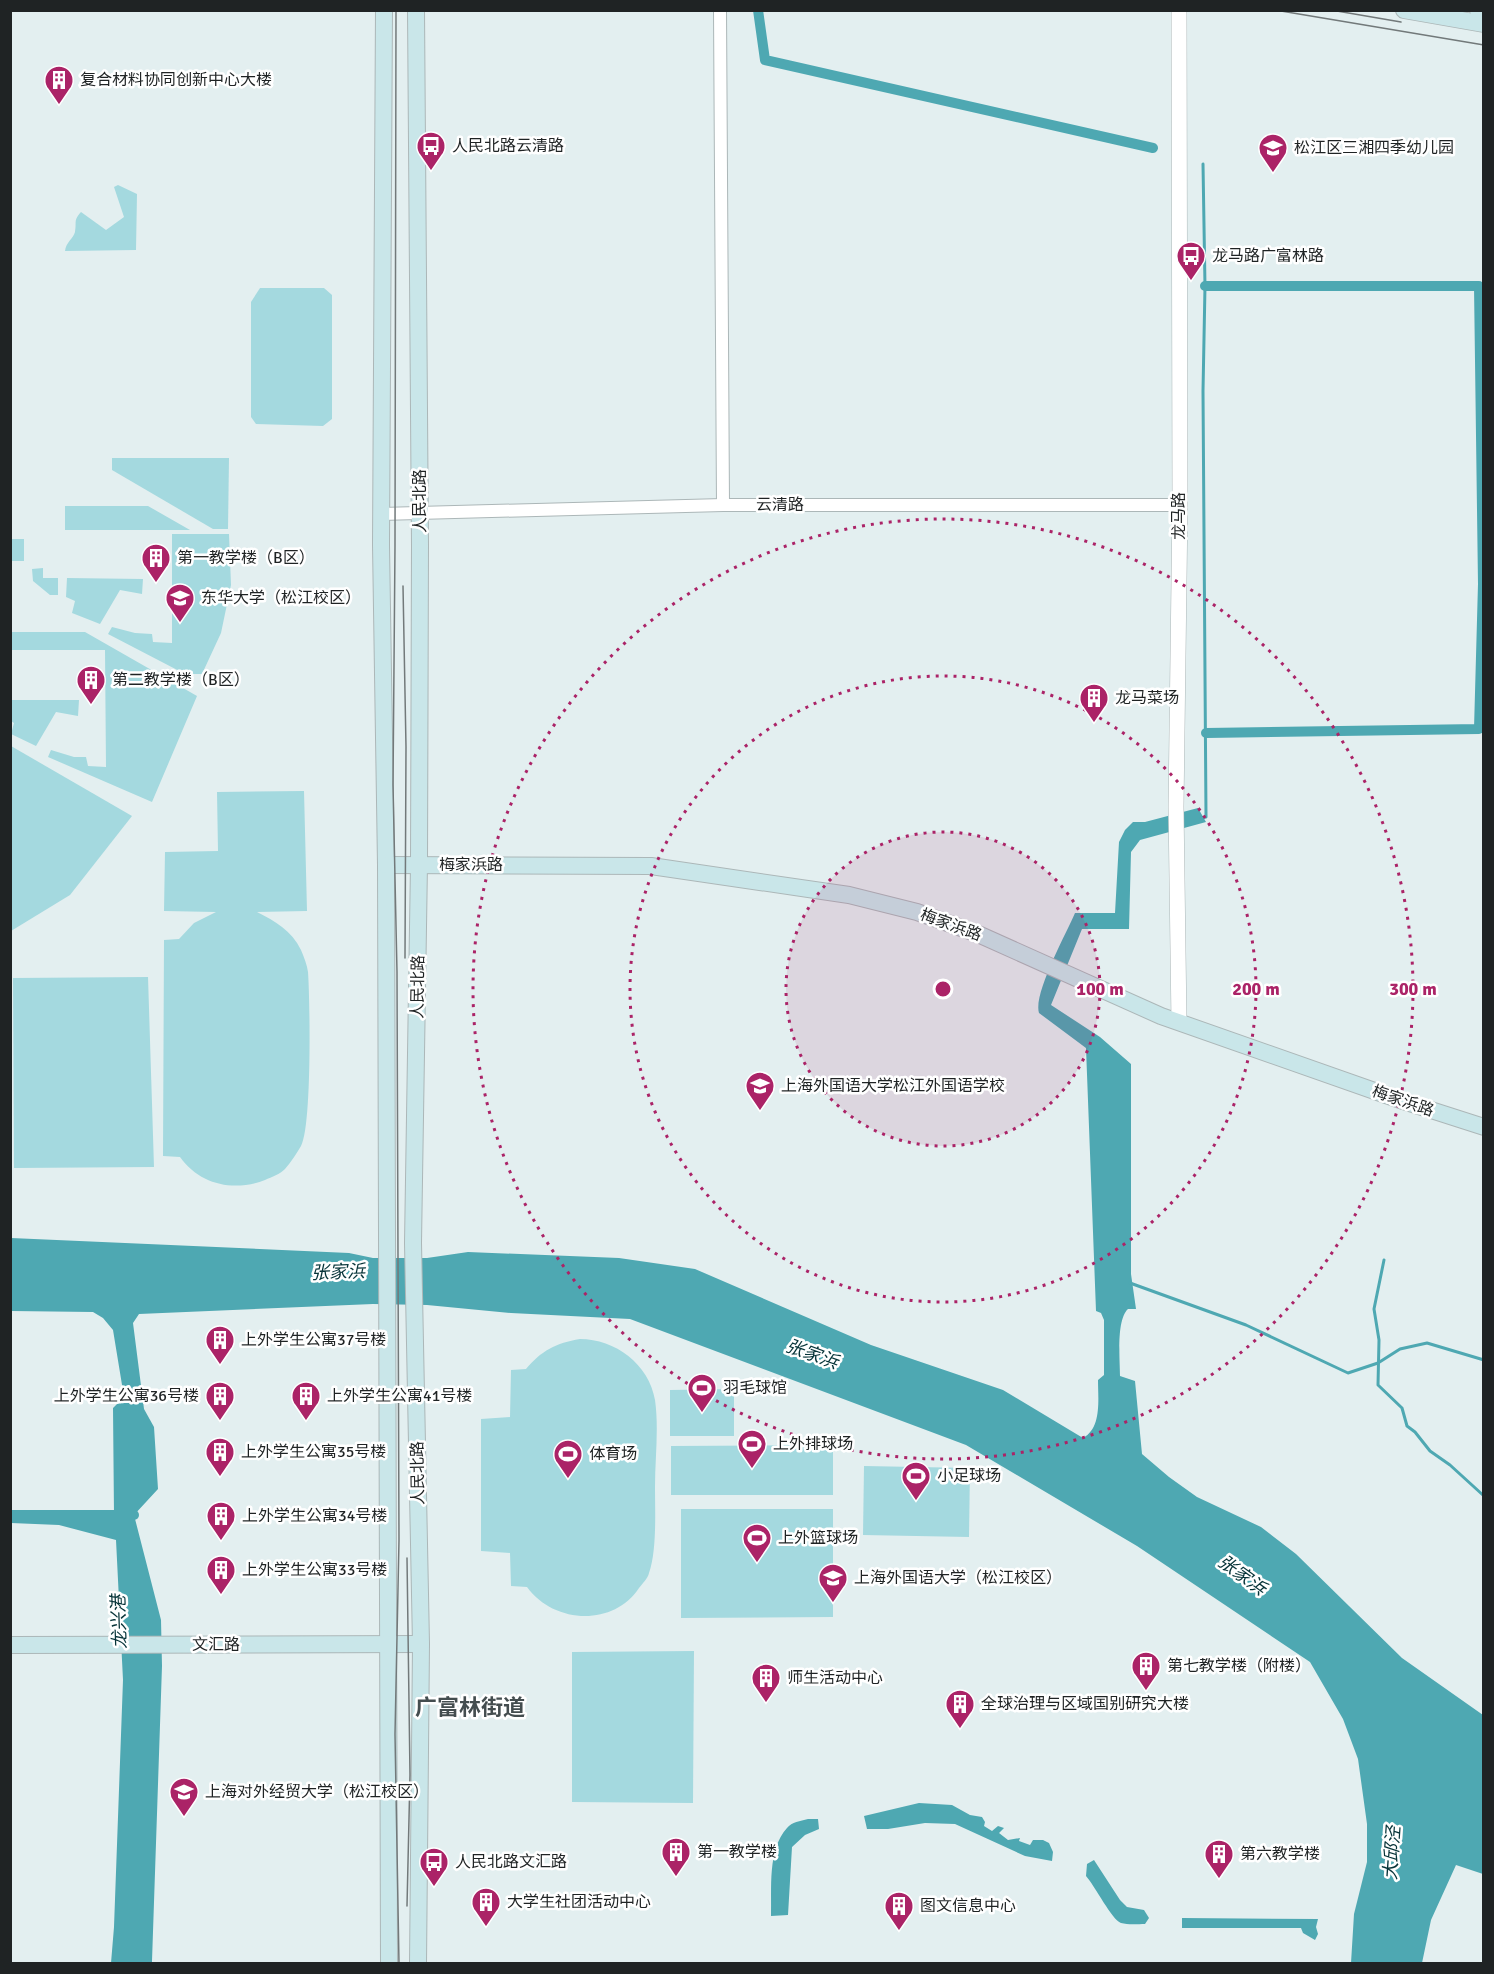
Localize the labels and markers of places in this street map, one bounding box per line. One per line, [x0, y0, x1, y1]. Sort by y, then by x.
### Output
building icon: 复合材料协同创新中心大楼 [43, 64, 75, 106]
place label: 复合材料协同创新中心大楼 [80, 70, 272, 90]
bus stop icon: 人民北路云清路 [415, 130, 447, 172]
school or university icon: 松江区三湘四季幼儿园 [1257, 132, 1289, 174]
place label: 人民北路云清路 [452, 136, 564, 156]
place label: 松江区三湘四季幼儿园 [1294, 138, 1454, 158]
bus stop icon: 龙马路广富林路 [1175, 240, 1207, 282]
place label: 龙马路广富林路 [1212, 246, 1324, 266]
building icon: 第一教学楼（B区） [140, 542, 172, 584]
place label: 第一教学楼（B区） [177, 548, 315, 568]
school or university icon: 东华大学（松江校区） [164, 582, 196, 624]
place label: 东华大学（松江校区） [201, 588, 361, 608]
building icon: 第二教学楼（B区） [75, 664, 107, 706]
place label: 第二教学楼（B区） [112, 670, 250, 690]
building icon: 龙马菜场 [1078, 682, 1110, 724]
place label: 龙马菜场 [1115, 688, 1179, 708]
centre of rings [933, 979, 953, 999]
school or university icon: 上海外国语大学松江外国语学校 [744, 1070, 776, 1112]
place label: 上海外国语大学松江外国语学校 [781, 1076, 1005, 1096]
building icon: 上外学生公寓37号楼 [204, 1324, 236, 1366]
place label: 上外学生公寓37号楼 [241, 1330, 386, 1350]
sports icon: 羽毛球馆 [686, 1372, 718, 1414]
place label: 羽毛球馆 [723, 1378, 787, 1398]
building icon: 上外学生公寓36号楼 [204, 1380, 236, 1422]
building icon: 上外学生公寓41号楼 [290, 1380, 322, 1422]
place label: 上外学生公寓36号楼 [54, 1386, 199, 1406]
place label: 上外学生公寓41号楼 [327, 1386, 472, 1406]
sports icon: 上外排球场 [736, 1428, 768, 1470]
place label: 上外排球场 [773, 1434, 853, 1454]
building icon: 上外学生公寓35号楼 [204, 1436, 236, 1478]
sports icon: 体育场 [552, 1438, 584, 1480]
place label: 上外学生公寓35号楼 [241, 1442, 386, 1462]
place label: 体育场 [589, 1444, 637, 1464]
sports icon: 小足球场 [900, 1460, 932, 1502]
place label: 小足球场 [937, 1466, 1001, 1486]
building icon: 上外学生公寓34号楼 [205, 1500, 237, 1542]
place label: 上外学生公寓34号楼 [242, 1506, 387, 1526]
sports icon: 上外篮球场 [741, 1522, 773, 1564]
place label: 上外篮球场 [778, 1528, 858, 1548]
building icon: 上外学生公寓33号楼 [205, 1554, 237, 1596]
place label: 上外学生公寓33号楼 [242, 1560, 387, 1580]
school or university icon: 上海外国语大学（松江校区） [817, 1562, 849, 1604]
place label: 上海外国语大学（松江校区） [854, 1568, 1062, 1588]
building icon: 第七教学楼（附楼） [1130, 1650, 1162, 1692]
place label: 第七教学楼（附楼） [1167, 1656, 1311, 1676]
building icon: 师生活动中心 [750, 1662, 782, 1704]
place label: 师生活动中心 [787, 1668, 883, 1688]
building icon: 全球治理与区域国别研究大楼 [944, 1688, 976, 1730]
place label: 全球治理与区域国别研究大楼 [981, 1694, 1189, 1714]
school or university icon: 上海对外经贸大学（松江校区） [168, 1776, 200, 1818]
place label: 上海对外经贸大学（松江校区） [205, 1782, 429, 1802]
building icon: 第一教学楼 [660, 1836, 692, 1878]
building icon: 第六教学楼 [1203, 1838, 1235, 1880]
place label: 第一教学楼 [697, 1842, 777, 1862]
place label: 第六教学楼 [1240, 1844, 1320, 1864]
bus stop icon: 人民北路文汇路 [418, 1846, 450, 1888]
place label: 人民北路文汇路 [455, 1852, 567, 1872]
building icon: 大学生社团活动中心 [470, 1886, 502, 1928]
building icon: 图文信息中心 [883, 1890, 915, 1932]
place label: 大学生社团活动中心 [507, 1892, 651, 1912]
place label: 图文信息中心 [920, 1896, 1016, 1916]

